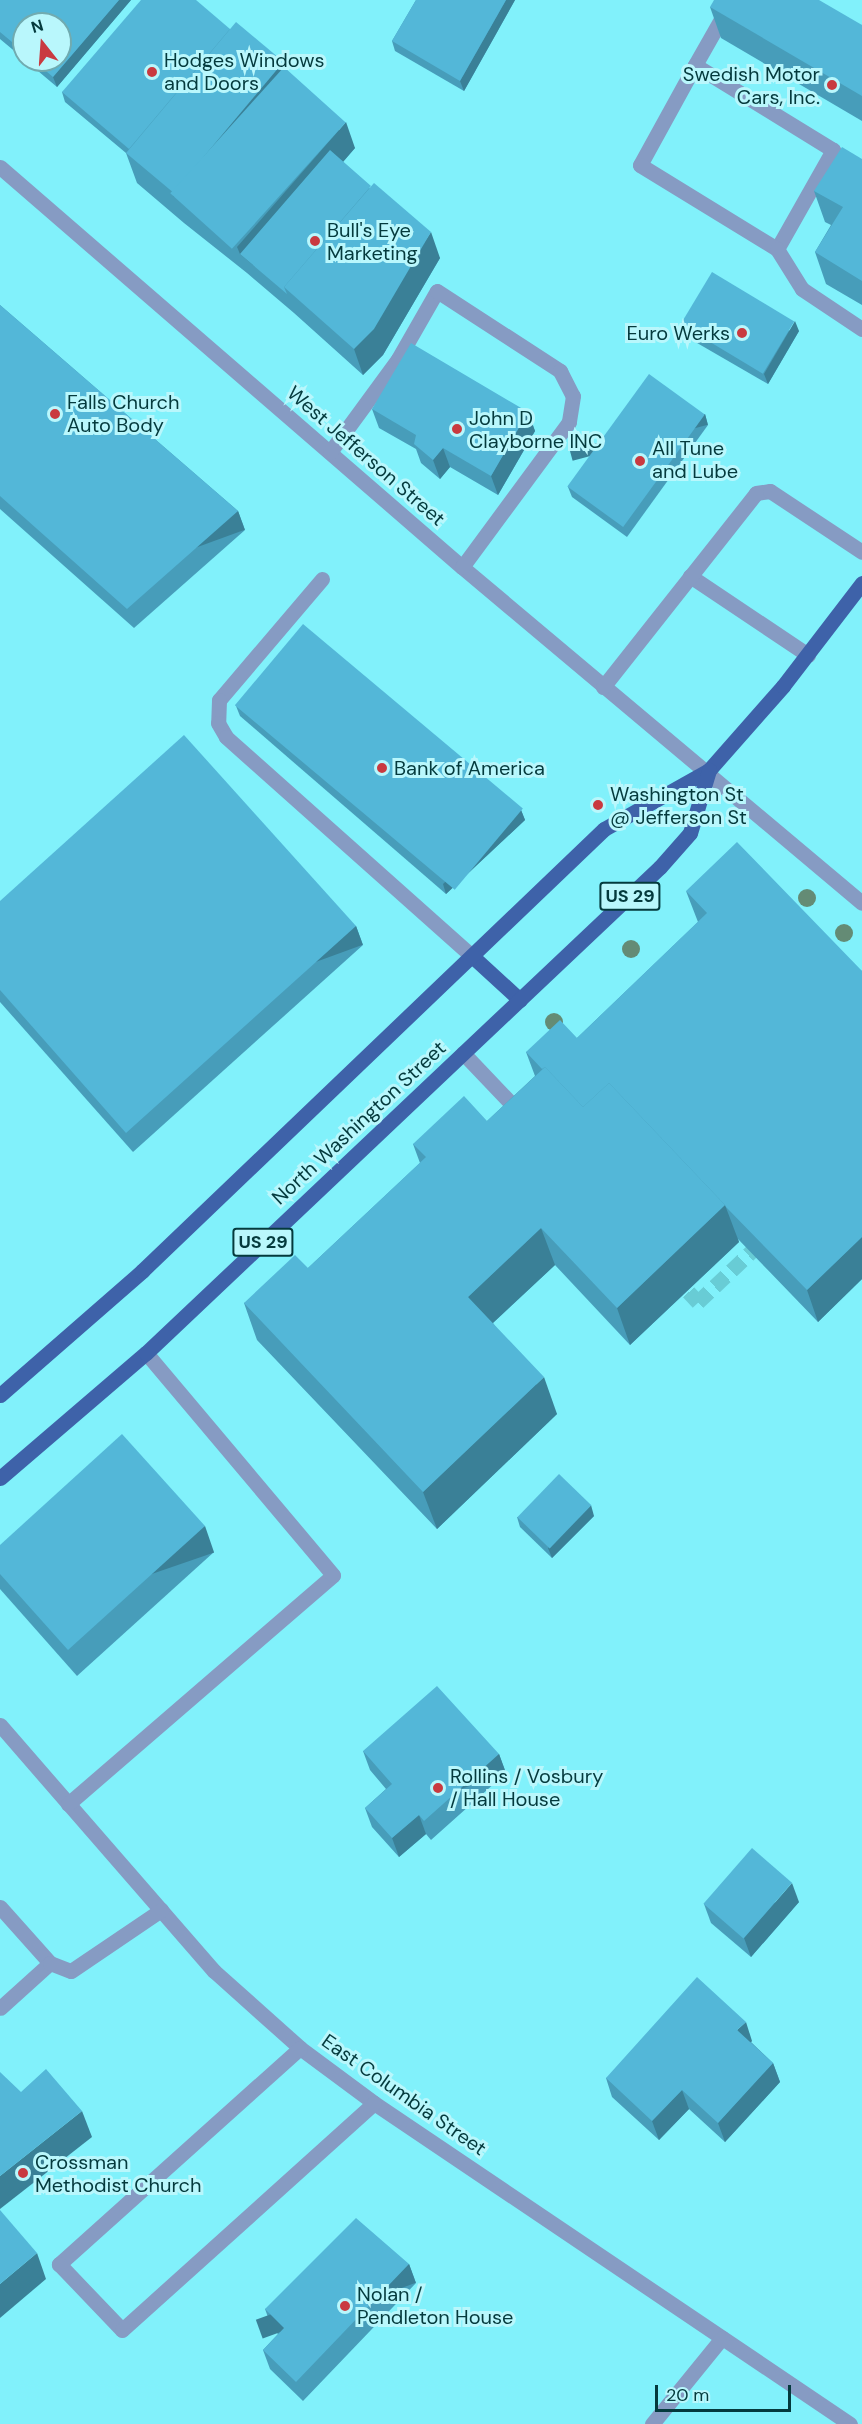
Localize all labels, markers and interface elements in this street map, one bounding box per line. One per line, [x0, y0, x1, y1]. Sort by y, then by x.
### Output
north arrow [12, 12, 72, 72]
text: N [29, 14, 46, 38]
place label: Hodges Windows and Doors [164, 48, 324, 95]
place label: Swedish Motor Cars, Inc. [683, 62, 820, 109]
marker: Hodges Windows and Doors [145, 65, 159, 79]
marker: Swedish Motor Cars, Inc. [825, 78, 839, 92]
place label: Bull's Eye Marketing [327, 218, 418, 265]
marker: Bull's Eye Marketing [308, 234, 322, 248]
place label: Euro Werks [626, 321, 730, 345]
marker: Euro Werks [735, 326, 749, 340]
street label: West Jefferson Street [282, 381, 450, 531]
place label: Falls Church Auto Body [67, 390, 179, 437]
place label: John D Clayborne INC [469, 406, 602, 453]
marker: Falls Church Auto Body [48, 407, 62, 421]
marker: John D Clayborne INC [450, 422, 464, 436]
place label: All Tune and Lube [652, 437, 738, 484]
marker: All Tune and Lube [633, 454, 647, 468]
place label: Bank of America [394, 756, 545, 780]
marker: Bank of America [375, 761, 389, 775]
place label: Washington St @ Jefferson St [610, 782, 747, 829]
marker: Washington St @ Jefferson St [591, 798, 605, 812]
road number: US 29 [598, 881, 662, 911]
street label: North Washington Street [267, 1036, 451, 1210]
road number: US 29 [232, 1227, 294, 1257]
place label: Rollins / Vosbury / Hall House [450, 1764, 603, 1811]
marker: Rollins / Vosbury / Hall House [431, 1781, 445, 1795]
street label: East Columbia Street [317, 2029, 491, 2161]
place label: Crossman Methodist Church [35, 2150, 201, 2197]
marker: Crossman Methodist Church [16, 2166, 30, 2180]
place label: Nolan / Pendleton House [357, 2282, 513, 2329]
marker: Nolan / Pendleton House [338, 2299, 352, 2313]
scale bar [658, 2373, 794, 2411]
text: 20 m [666, 2383, 709, 2407]

